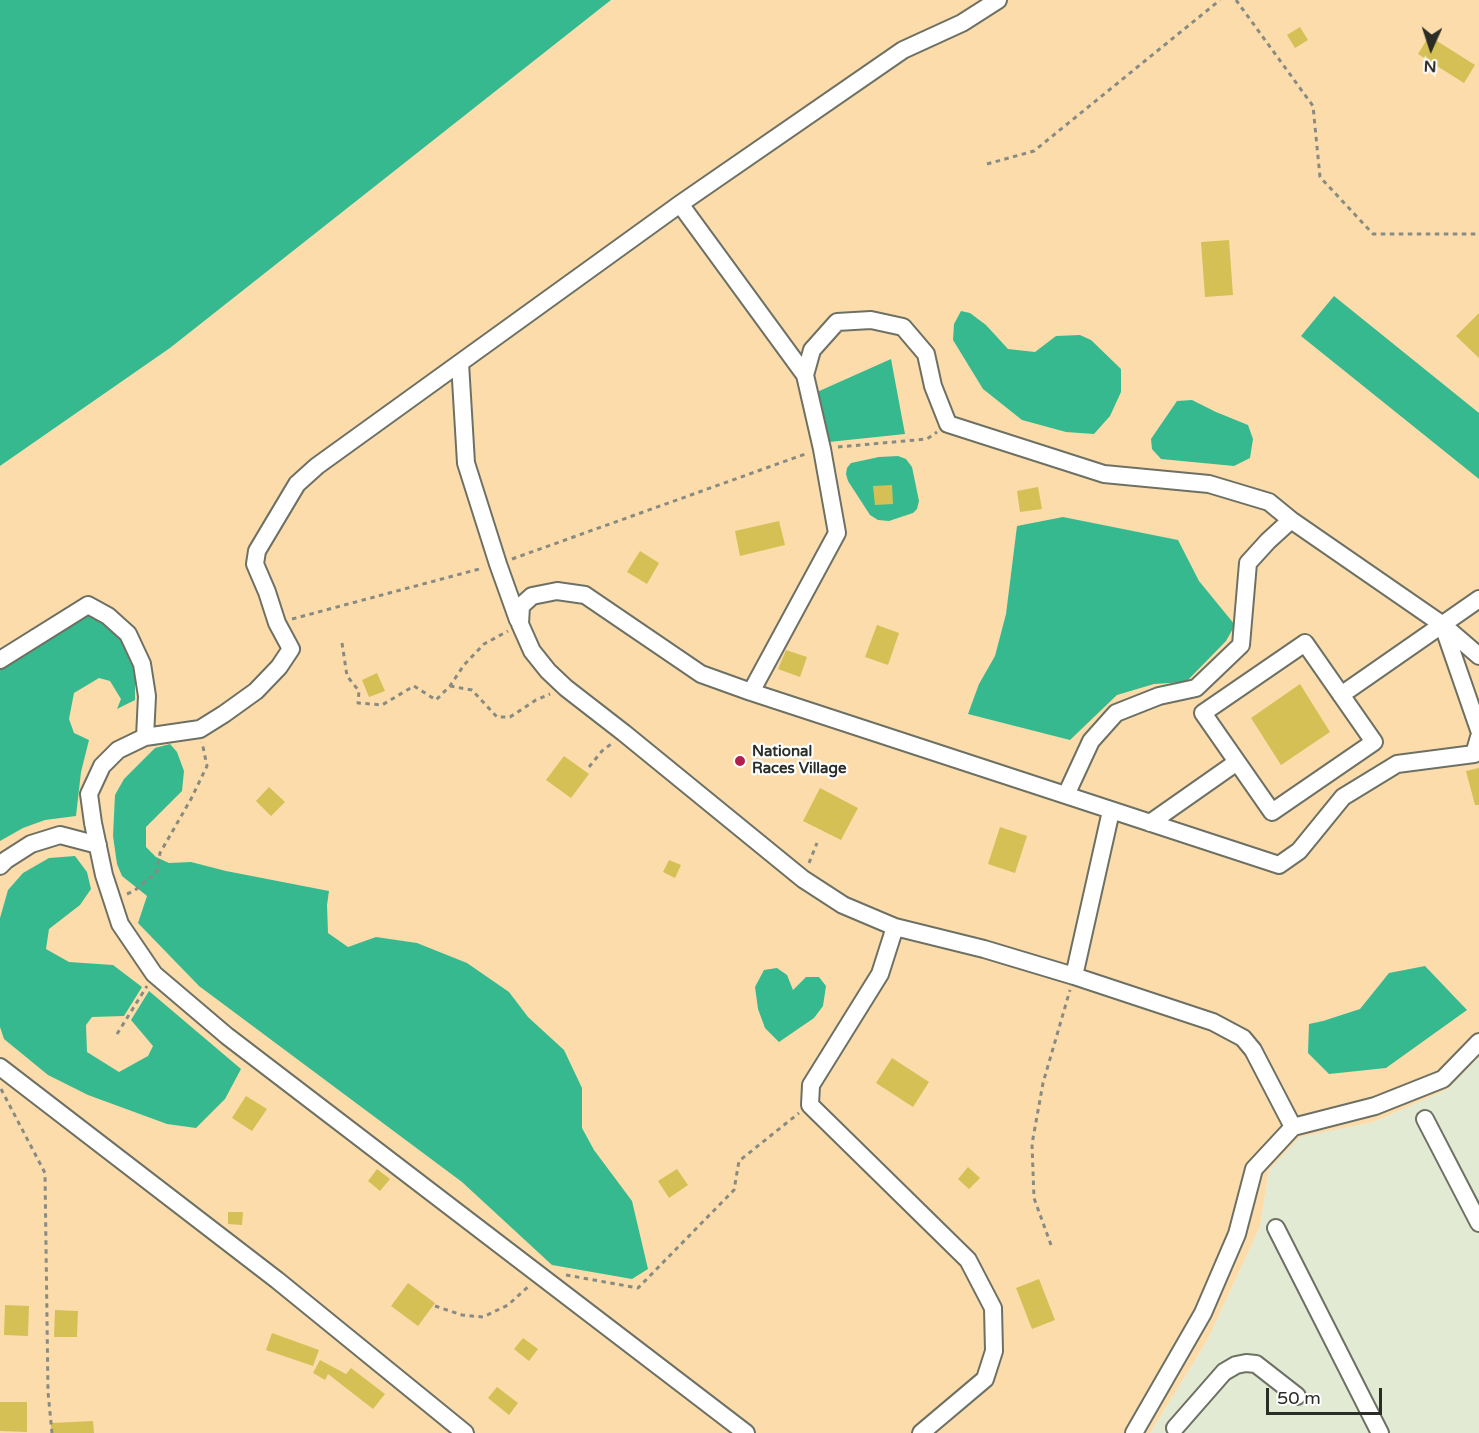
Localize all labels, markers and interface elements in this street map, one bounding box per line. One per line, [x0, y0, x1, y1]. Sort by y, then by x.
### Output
north arrow [1401, 18, 1461, 78]
text: N [1423, 56, 1437, 76]
place label: National Races Village [752, 743, 846, 778]
marker: National Races Village [733, 754, 747, 768]
scale bar [1269, 1376, 1384, 1414]
text: 50 m [1277, 1387, 1321, 1409]

